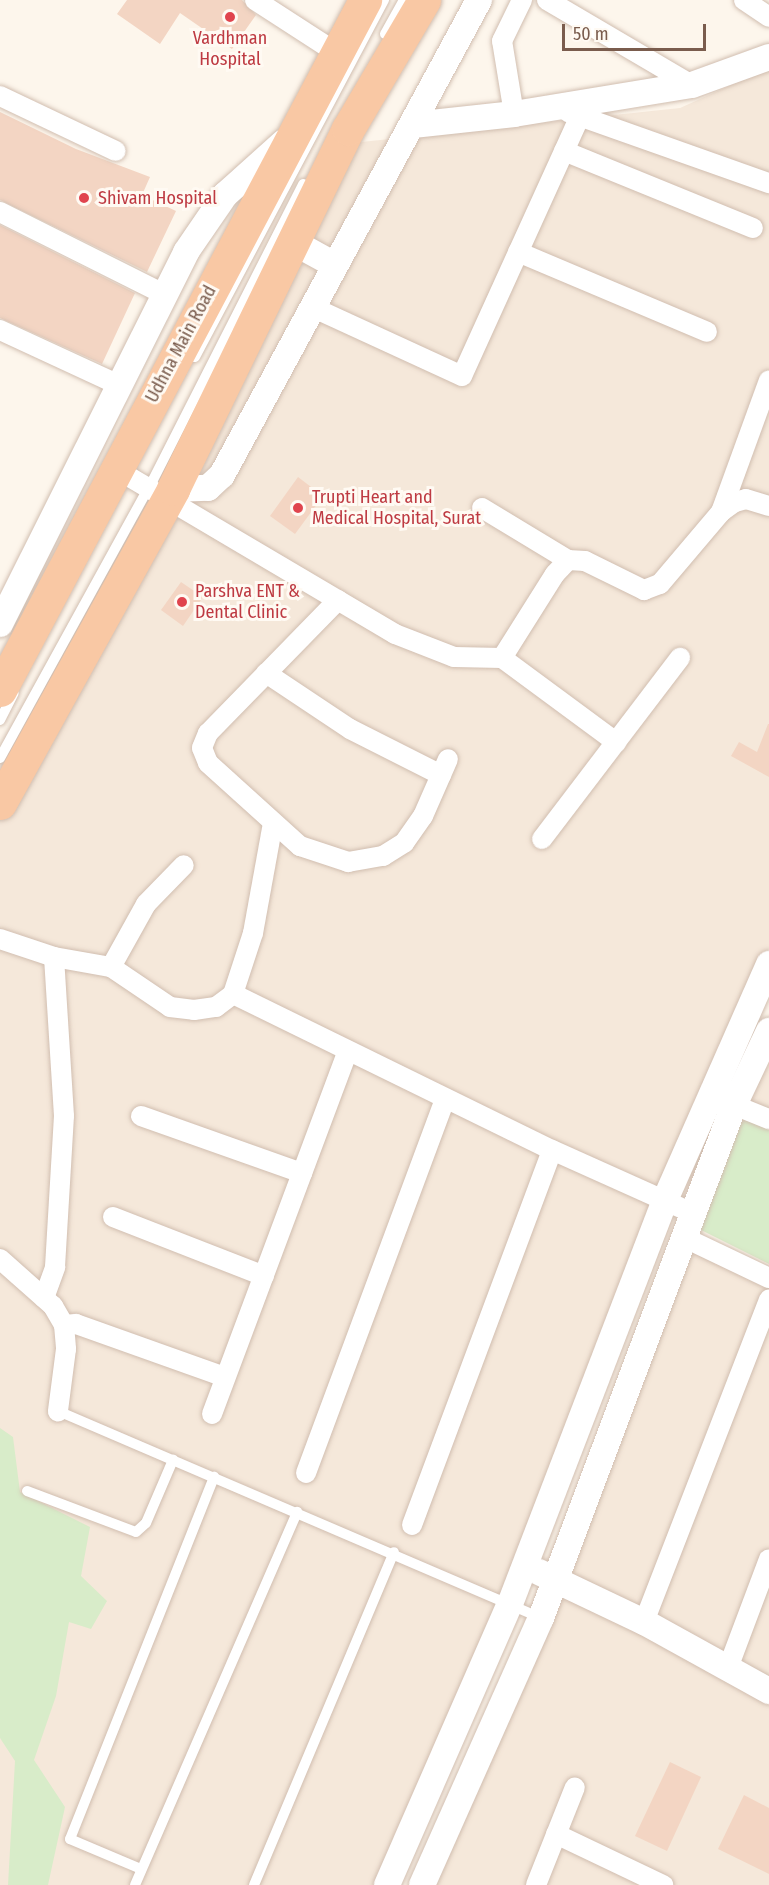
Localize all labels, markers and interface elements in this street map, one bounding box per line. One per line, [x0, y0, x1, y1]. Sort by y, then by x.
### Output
marker: Vardhman Hospital [221, 8, 239, 26]
scale bar [565, 12, 709, 50]
text: 50 m [573, 23, 609, 45]
place label: Vardhman Hospital [193, 28, 267, 70]
place label: Shivam Hospital [98, 187, 217, 209]
marker: Shivam Hospital [75, 189, 93, 207]
street label: Udhna Main Road [141, 282, 221, 406]
place label: Trupti Heart and Medical Hospital, Surat [312, 487, 481, 530]
marker: Trupti Heart and Medical Hospital, Surat [289, 499, 307, 517]
place label: Parshva ENT & Dental Clinic [195, 581, 300, 624]
marker: Parshva ENT & Dental Clinic [173, 593, 191, 611]

